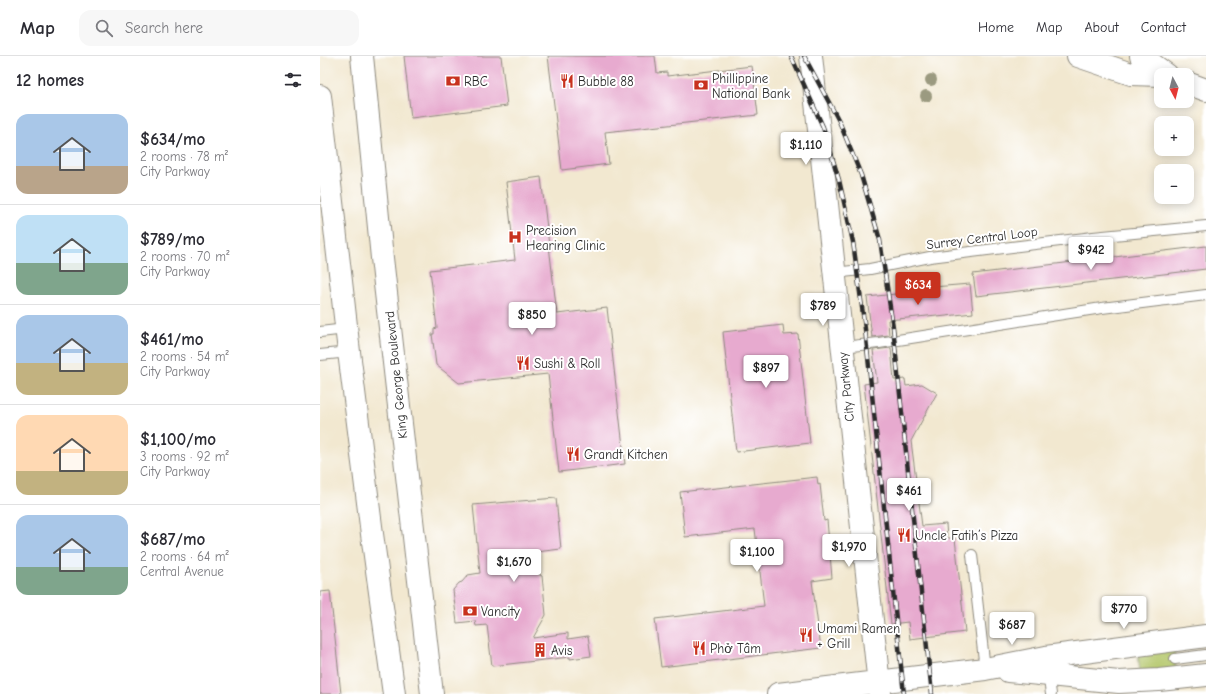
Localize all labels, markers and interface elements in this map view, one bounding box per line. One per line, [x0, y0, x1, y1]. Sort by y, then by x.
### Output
search box [79, 10, 359, 46]
text: Map [20, 17, 55, 39]
icon: search [93, 17, 115, 39]
text: Search here [125, 19, 203, 37]
text: Home [978, 19, 1014, 36]
text: Map [1036, 19, 1062, 36]
text: About [1084, 19, 1119, 36]
text: Contact [1141, 19, 1186, 36]
north arrow [1154, 68, 1194, 108]
map controls [1154, 68, 1194, 204]
icon: filters [282, 69, 304, 91]
text: 12 homes [16, 71, 84, 90]
place label: Phillippine National Bank [712, 71, 791, 101]
bank icon: RBC [445, 73, 461, 89]
restaurant icon: Bubble 88 [559, 73, 575, 89]
place label: RBC [464, 74, 488, 89]
place label: Bubble 88 [578, 74, 634, 89]
bank icon: Phillippine National Bank [693, 77, 709, 93]
button: + [1154, 116, 1194, 156]
icon: home [48, 130, 96, 178]
text: $634/mo [140, 130, 205, 149]
pin: $1,110 [773, 132, 839, 166]
text: $1,110 [789, 137, 823, 152]
text: 2 rooms · 78 m² [140, 149, 228, 164]
text: City Parkway [140, 164, 210, 179]
button: − [1154, 164, 1194, 204]
place label: Precision Hearing Clinic [526, 223, 605, 253]
street label: Surrey Central Loop [926, 224, 1038, 252]
hospital icon: Precision Hearing Clinic [507, 229, 523, 245]
text: $789/mo [140, 230, 205, 249]
icon: home [48, 231, 96, 279]
pin: $942 [1067, 237, 1115, 271]
text: $942 [1077, 242, 1105, 257]
text: 2 rooms · 70 m² [140, 249, 229, 264]
text: City Parkway [140, 264, 210, 279]
pin: $634 [894, 272, 942, 306]
text: $634 [904, 277, 932, 292]
pin: $789 [799, 293, 847, 327]
text: $789 [810, 298, 836, 313]
pin: $850 [508, 302, 556, 336]
text: $850 [518, 307, 546, 322]
street label: King George Boulevard [382, 310, 410, 440]
text: $461/mo [140, 330, 204, 349]
icon: home [48, 331, 96, 379]
text: 2 rooms · 54 m² [140, 349, 229, 364]
street label: City Parkway [835, 351, 857, 422]
restaurant icon: Sushi & Roll [515, 355, 531, 371]
pin: $897 [742, 355, 790, 389]
place label: Sushi & Roll [534, 356, 600, 371]
text: $897 [752, 360, 780, 375]
text: City Parkway [140, 364, 210, 379]
text: $1,100/mo [140, 430, 216, 449]
icon: home [48, 431, 96, 479]
restaurant icon: Grandt Kitchen [565, 446, 581, 462]
place label: Grandt Kitchen [584, 447, 668, 462]
text: 3 rooms · 92 m² [140, 449, 229, 464]
text: City Parkway [140, 464, 210, 479]
pin: $461 [885, 478, 933, 512]
text: $461 [896, 483, 922, 498]
restaurant icon: Uncle Fatih’s Pizza [896, 527, 912, 543]
place label: Uncle Fatih’s Pizza [915, 528, 1018, 543]
text: $687/mo [140, 530, 205, 549]
icon: home [48, 531, 96, 579]
pin: $1,970 [816, 534, 882, 568]
pin: $1,100 [724, 539, 790, 573]
text: $1,970 [831, 539, 867, 554]
text: $1,100 [739, 544, 775, 559]
text: 2 rooms · 64 m² [140, 549, 229, 564]
pin: $1,670 [481, 549, 547, 583]
text: $1,670 [496, 554, 532, 569]
text: Central Avenue [140, 564, 224, 579]
pin: $770 [1100, 596, 1148, 630]
text: $770 [1111, 601, 1137, 616]
bank icon: Vancity [462, 603, 478, 619]
place label: Vancity [481, 604, 520, 619]
pin: $687 [988, 612, 1036, 646]
text: $687 [998, 617, 1026, 632]
place label: Umami Ramen + Grill [817, 621, 900, 651]
restaurant icon: Umami Ramen + Grill [798, 627, 814, 643]
restaurant icon: Phở Tâm [691, 640, 707, 656]
place label: Phở Tâm [710, 641, 761, 656]
building icon: Avis [532, 642, 548, 658]
place label: Avis [551, 643, 572, 658]

